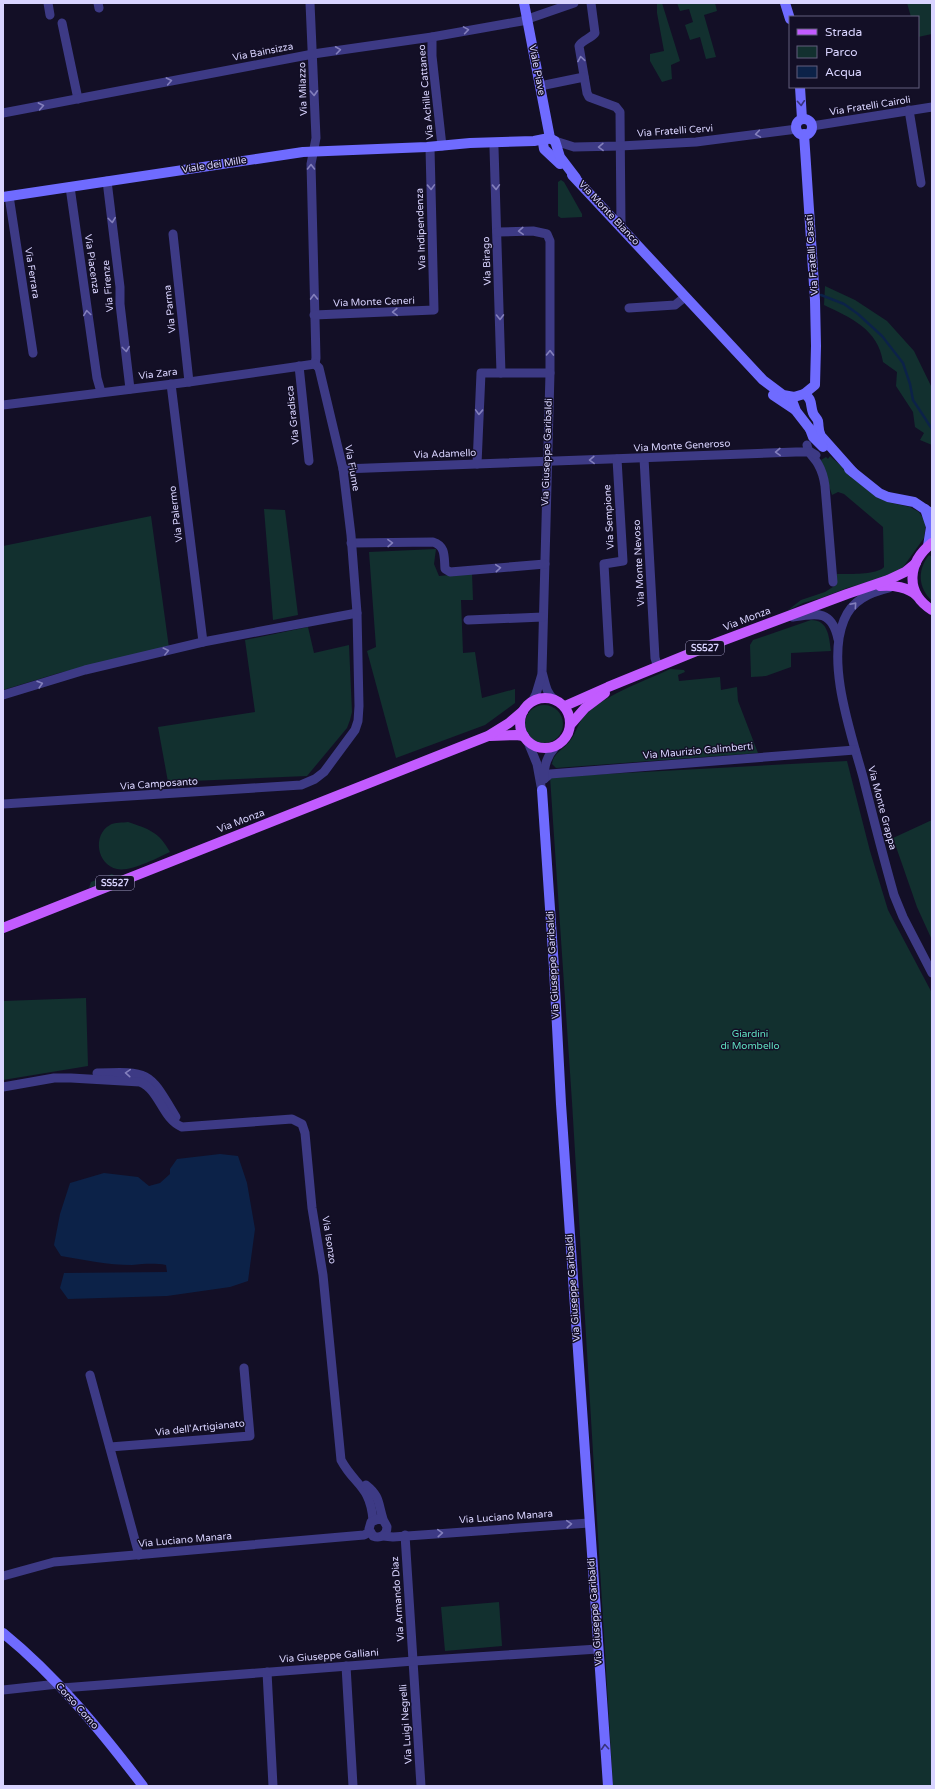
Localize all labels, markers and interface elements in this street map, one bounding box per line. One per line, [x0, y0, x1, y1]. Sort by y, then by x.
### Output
legend [789, 16, 919, 88]
text: Strada [825, 25, 862, 39]
one-way arrow [463, 26, 470, 35]
street label: Via Bainsizza [232, 40, 294, 64]
street label: Via Achille Cattaneo [416, 44, 436, 140]
street label: Viale Piave [526, 44, 548, 97]
text: Parco [825, 45, 858, 59]
one-way arrow [335, 46, 341, 55]
one-way arrow [577, 56, 586, 62]
street label: Via Milazzo [296, 62, 310, 116]
text: Acqua [825, 65, 862, 79]
one-way arrow [166, 78, 172, 86]
one-way arrow [309, 90, 318, 96]
street label: Via Fratelli Cairoli [829, 94, 911, 118]
one-way arrow [797, 100, 806, 106]
one-way arrow [38, 102, 44, 110]
street label: Via Fratelli Cervi [637, 122, 713, 140]
one-way arrow [755, 129, 761, 138]
one-way arrow [598, 143, 604, 151]
street label: Viale dei Mille [181, 154, 248, 176]
one-way arrow [307, 164, 315, 170]
street label: Via Monte Bianco [576, 178, 642, 248]
one-way arrow [427, 184, 435, 190]
one-way arrow [491, 184, 500, 190]
street label: Via Indipendenza [414, 188, 428, 270]
street label: Via Fratelli Casati [803, 214, 821, 296]
one-way arrow [107, 216, 116, 223]
one-way arrow [518, 227, 524, 236]
street label: Via Piacenza [82, 233, 102, 295]
street label: Via Birago [480, 236, 494, 286]
street label: Via Ferrara [22, 247, 42, 299]
street label: Via Firenze [100, 259, 116, 312]
street label: Via Parma [162, 284, 178, 334]
one-way arrow [309, 294, 318, 300]
street label: Via Monte Ceneri [333, 295, 415, 309]
one-way arrow [392, 308, 398, 316]
one-way arrow [83, 310, 92, 316]
one-way arrow [496, 314, 504, 320]
one-way arrow [121, 346, 130, 352]
one-way arrow [546, 350, 554, 356]
street label: Via Zara [138, 366, 178, 382]
street label: Via Gradisca [284, 385, 302, 445]
street label: Via Giuseppe Garibaldi [539, 398, 555, 506]
one-way arrow [475, 409, 484, 415]
street label: Via Monte Generoso [633, 437, 731, 455]
street label: Via Fiume [342, 444, 362, 492]
street label: Via Adamello [413, 447, 477, 461]
one-way arrow [775, 448, 781, 457]
one-way arrow [589, 456, 595, 464]
street label: Via Sempione [601, 484, 617, 550]
street label: Via Palermo [167, 485, 185, 543]
street label: Via Monte Nevoso [631, 519, 647, 607]
one-way arrow [387, 539, 393, 547]
one-way arrow [495, 563, 501, 572]
one-way arrow [850, 602, 857, 610]
street label: Via Monza [722, 604, 772, 634]
road number: SS527 [686, 641, 724, 655]
one-way arrow [162, 647, 169, 656]
one-way arrow [37, 680, 44, 689]
street label: Via Maurizio Galimberti [642, 740, 754, 762]
street label: Via Monte Grappa [865, 765, 899, 851]
street label: Via Camposanto [120, 775, 198, 793]
street label: Via Monza [216, 806, 266, 836]
road number: SS527 [96, 876, 134, 890]
street label: Via Giuseppe Garibaldi [544, 911, 562, 1019]
park label: Giardini di Mombello [720, 1028, 780, 1052]
one-way arrow [125, 1068, 132, 1077]
street label: Via Isonzo [319, 1215, 339, 1265]
street label: Via Giuseppe Garibaldi [563, 1234, 583, 1342]
street label: Via dell'Artigianato [155, 1417, 245, 1439]
street label: Via Luciano Manara [459, 1508, 553, 1526]
one-way arrow [566, 1519, 572, 1528]
one-way arrow [437, 1528, 443, 1537]
street label: Via Luciano Manara [138, 1530, 232, 1550]
street label: Via Armando Diaz [389, 1556, 407, 1642]
street label: Via Giuseppe Garibaldi [585, 1558, 605, 1666]
street label: Via Giuseppe Galliani [279, 1647, 379, 1665]
street label: Corso Como [53, 1680, 101, 1732]
street label: Via Luigi Negrelli [397, 1684, 415, 1764]
one-way arrow [601, 1744, 610, 1750]

